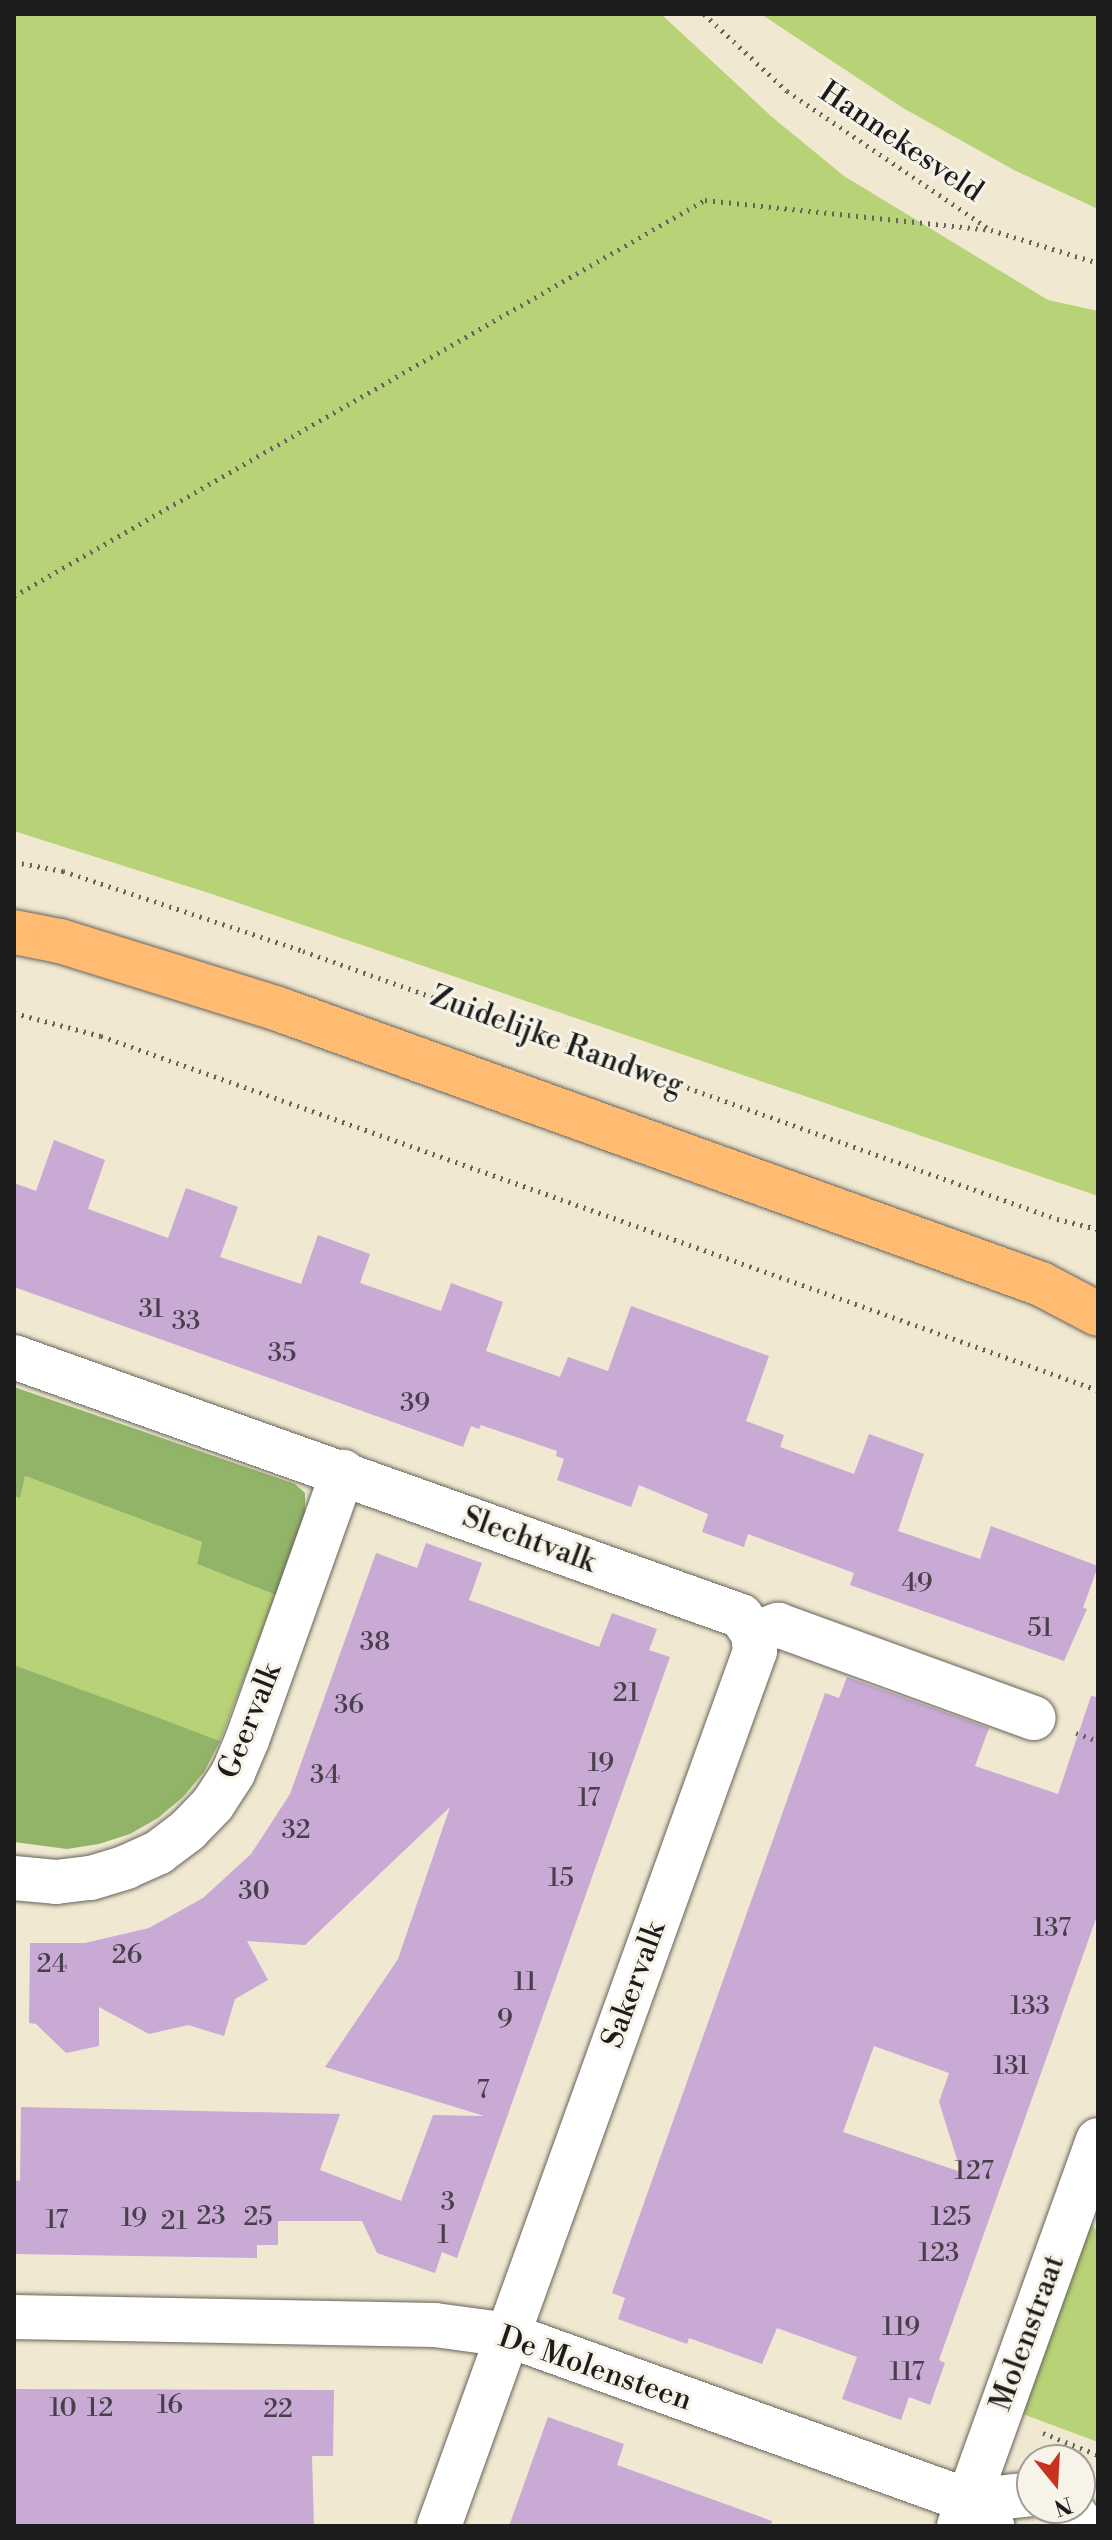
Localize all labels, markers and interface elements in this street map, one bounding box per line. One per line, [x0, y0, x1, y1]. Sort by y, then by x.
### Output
street label: Hannekesveld [812, 74, 990, 210]
street label: Zuidelijke Randweg [426, 978, 688, 1104]
house number: 31 [139, 1294, 163, 1326]
house number: 33 [172, 1306, 200, 1338]
house number: 35 [268, 1338, 296, 1370]
house number: 39 [400, 1388, 430, 1420]
street label: Slechtvalk [457, 1499, 601, 1581]
house number: 49 [901, 1568, 933, 1600]
house number: 51 [1027, 1613, 1053, 1645]
house number: 38 [360, 1627, 390, 1659]
street label: Geervalk [211, 1658, 289, 1784]
house number: 21 [613, 1678, 639, 1710]
house number: 36 [334, 1690, 364, 1722]
house number: 19 [588, 1748, 614, 1780]
house number: 34 [310, 1760, 340, 1792]
house number: 17 [578, 1783, 600, 1815]
house number: 32 [281, 1815, 311, 1847]
house number: 15 [548, 1863, 574, 1895]
house number: 30 [238, 1876, 270, 1908]
house number: 137 [1033, 1913, 1071, 1945]
street label: Sakervalk [595, 1917, 673, 2053]
house number: 26 [112, 1940, 142, 1972]
house number: 24 [37, 1949, 67, 1981]
house number: 11 [513, 1967, 537, 1999]
house number: 133 [1010, 1991, 1050, 2023]
house number: 9 [497, 2004, 513, 2036]
house number: 131 [993, 2051, 1029, 2083]
house number: 7 [476, 2075, 490, 2107]
house number: 127 [954, 2156, 994, 2188]
house number: 3 [441, 2187, 455, 2219]
house number: 23 [196, 2201, 226, 2233]
house number: 25 [243, 2202, 273, 2234]
house number: 125 [931, 2202, 971, 2234]
house number: 19 [121, 2203, 147, 2235]
house number: 17 [46, 2205, 68, 2237]
house number: 21 [161, 2206, 187, 2238]
house number: 1 [437, 2220, 449, 2252]
house number: 123 [919, 2238, 959, 2270]
street label: Molenstraat [983, 2250, 1073, 2416]
house number: 119 [882, 2312, 920, 2344]
street label: De Molensteen [494, 2319, 696, 2419]
house number: 117 [890, 2357, 924, 2389]
house number: 16 [157, 2390, 183, 2422]
house number: 10 [49, 2393, 77, 2425]
house number: 12 [87, 2393, 113, 2425]
house number: 22 [263, 2394, 293, 2426]
north arrow [1016, 2444, 1096, 2524]
text: N [1051, 2490, 1075, 2521]

